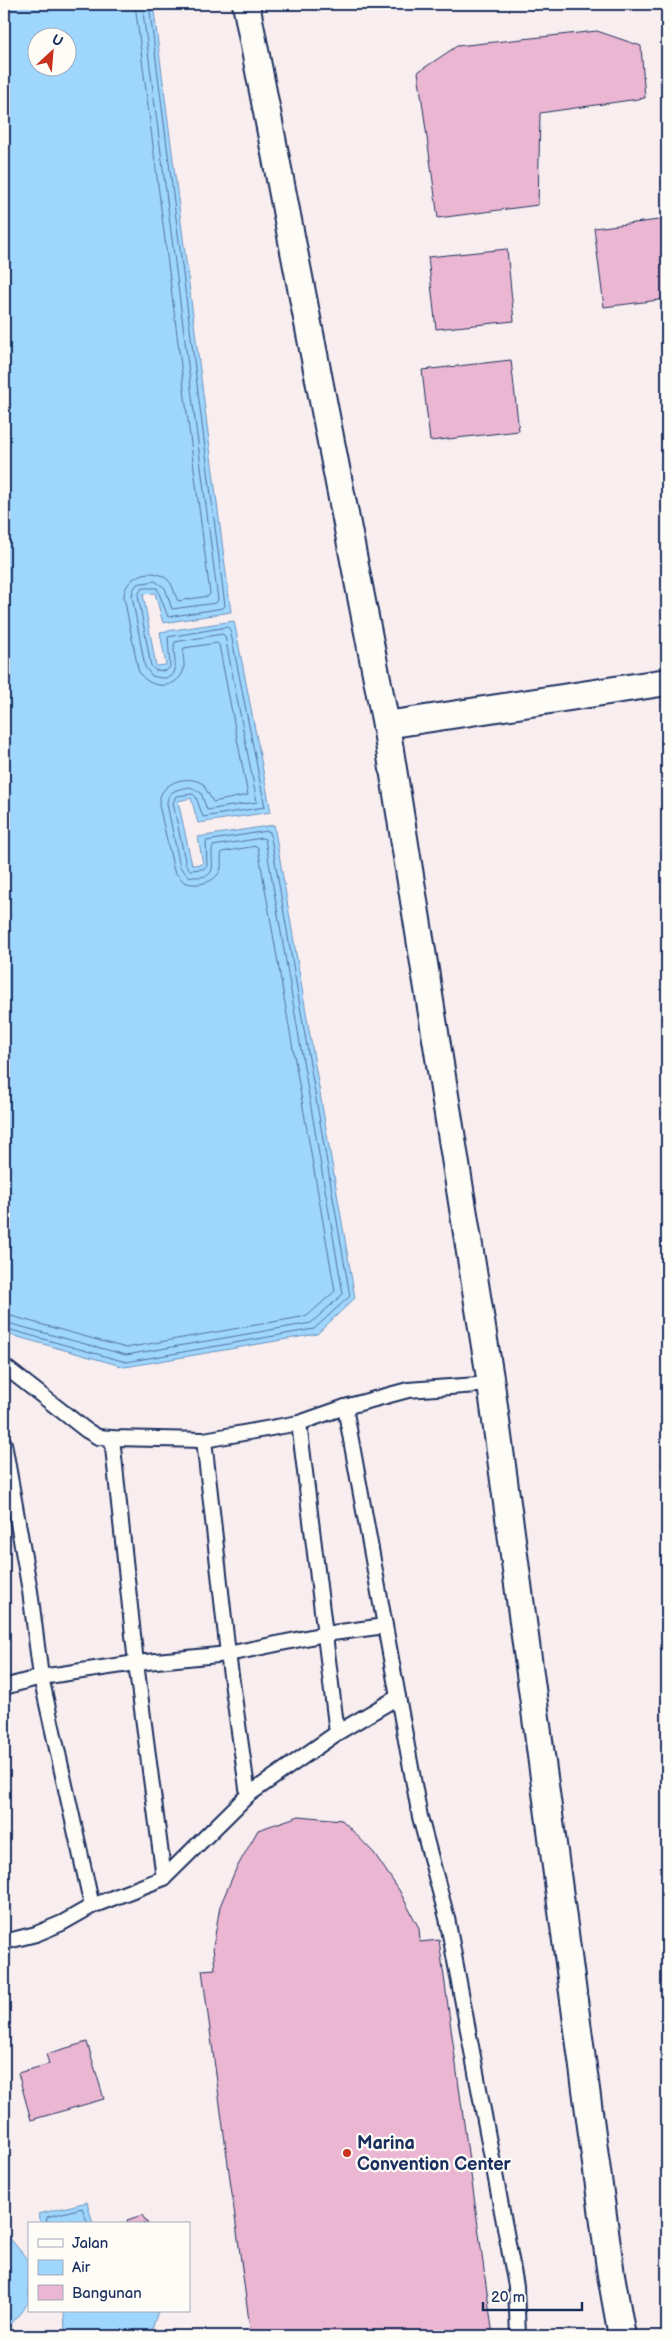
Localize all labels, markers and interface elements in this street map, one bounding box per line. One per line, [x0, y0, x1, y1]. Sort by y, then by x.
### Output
north arrow [28, 28, 78, 78]
text: U [49, 31, 66, 51]
place label: Marina Convention Center [357, 2133, 512, 2175]
marker: Marina Convention Center [341, 2147, 353, 2159]
legend [28, 2222, 190, 2312]
text: Jalan [72, 2234, 108, 2253]
text: Air [72, 2258, 91, 2277]
scale bar [483, 2280, 582, 2312]
text: Bangunan [72, 2284, 142, 2303]
text: 20 m [491, 2288, 525, 2307]

